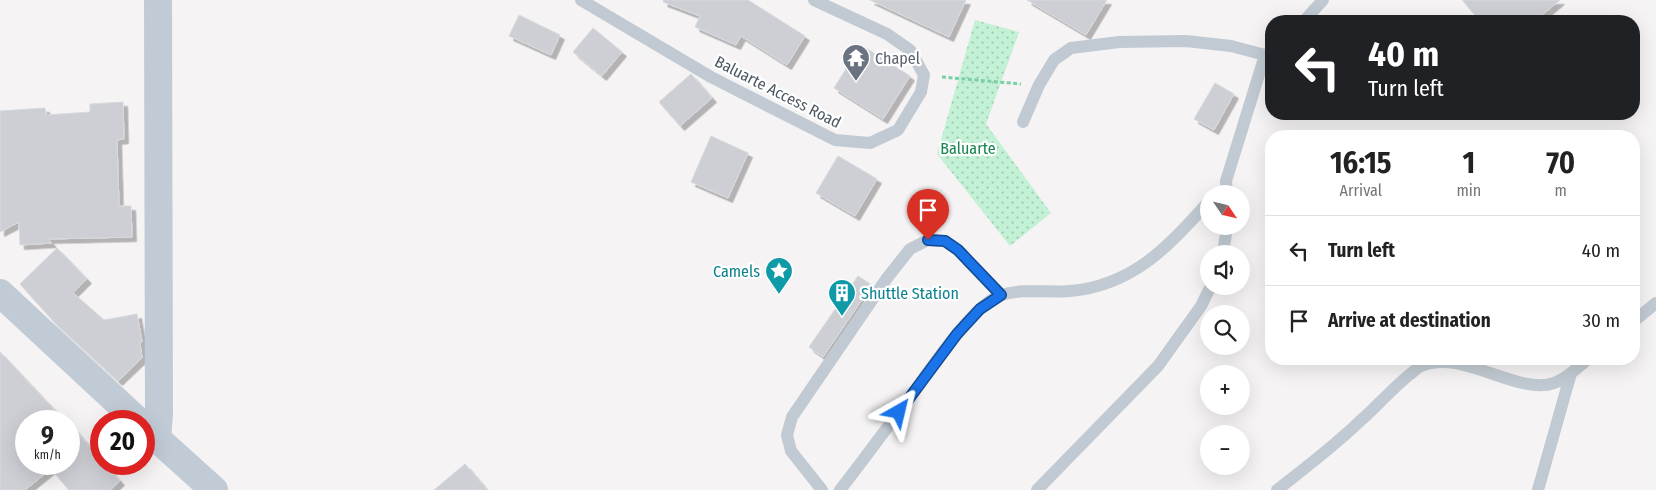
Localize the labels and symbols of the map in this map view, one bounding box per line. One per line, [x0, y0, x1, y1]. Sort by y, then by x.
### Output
temple icon: Chapel [841, 43, 871, 82]
place label: Chapel [875, 49, 920, 68]
street label: Baluarte Access Road [712, 52, 844, 132]
park label: Baluarte [940, 139, 996, 158]
north arrow [1200, 185, 1250, 235]
pin [907, 189, 949, 240]
place icon: Camels [764, 256, 794, 295]
place label: Camels [713, 262, 760, 281]
building icon: Shuttle Station [827, 278, 857, 317]
place label: Shuttle Station [861, 284, 959, 303]
position arrow [872, 385, 924, 437]
speed limit sign: 20 [90, 410, 155, 475]

